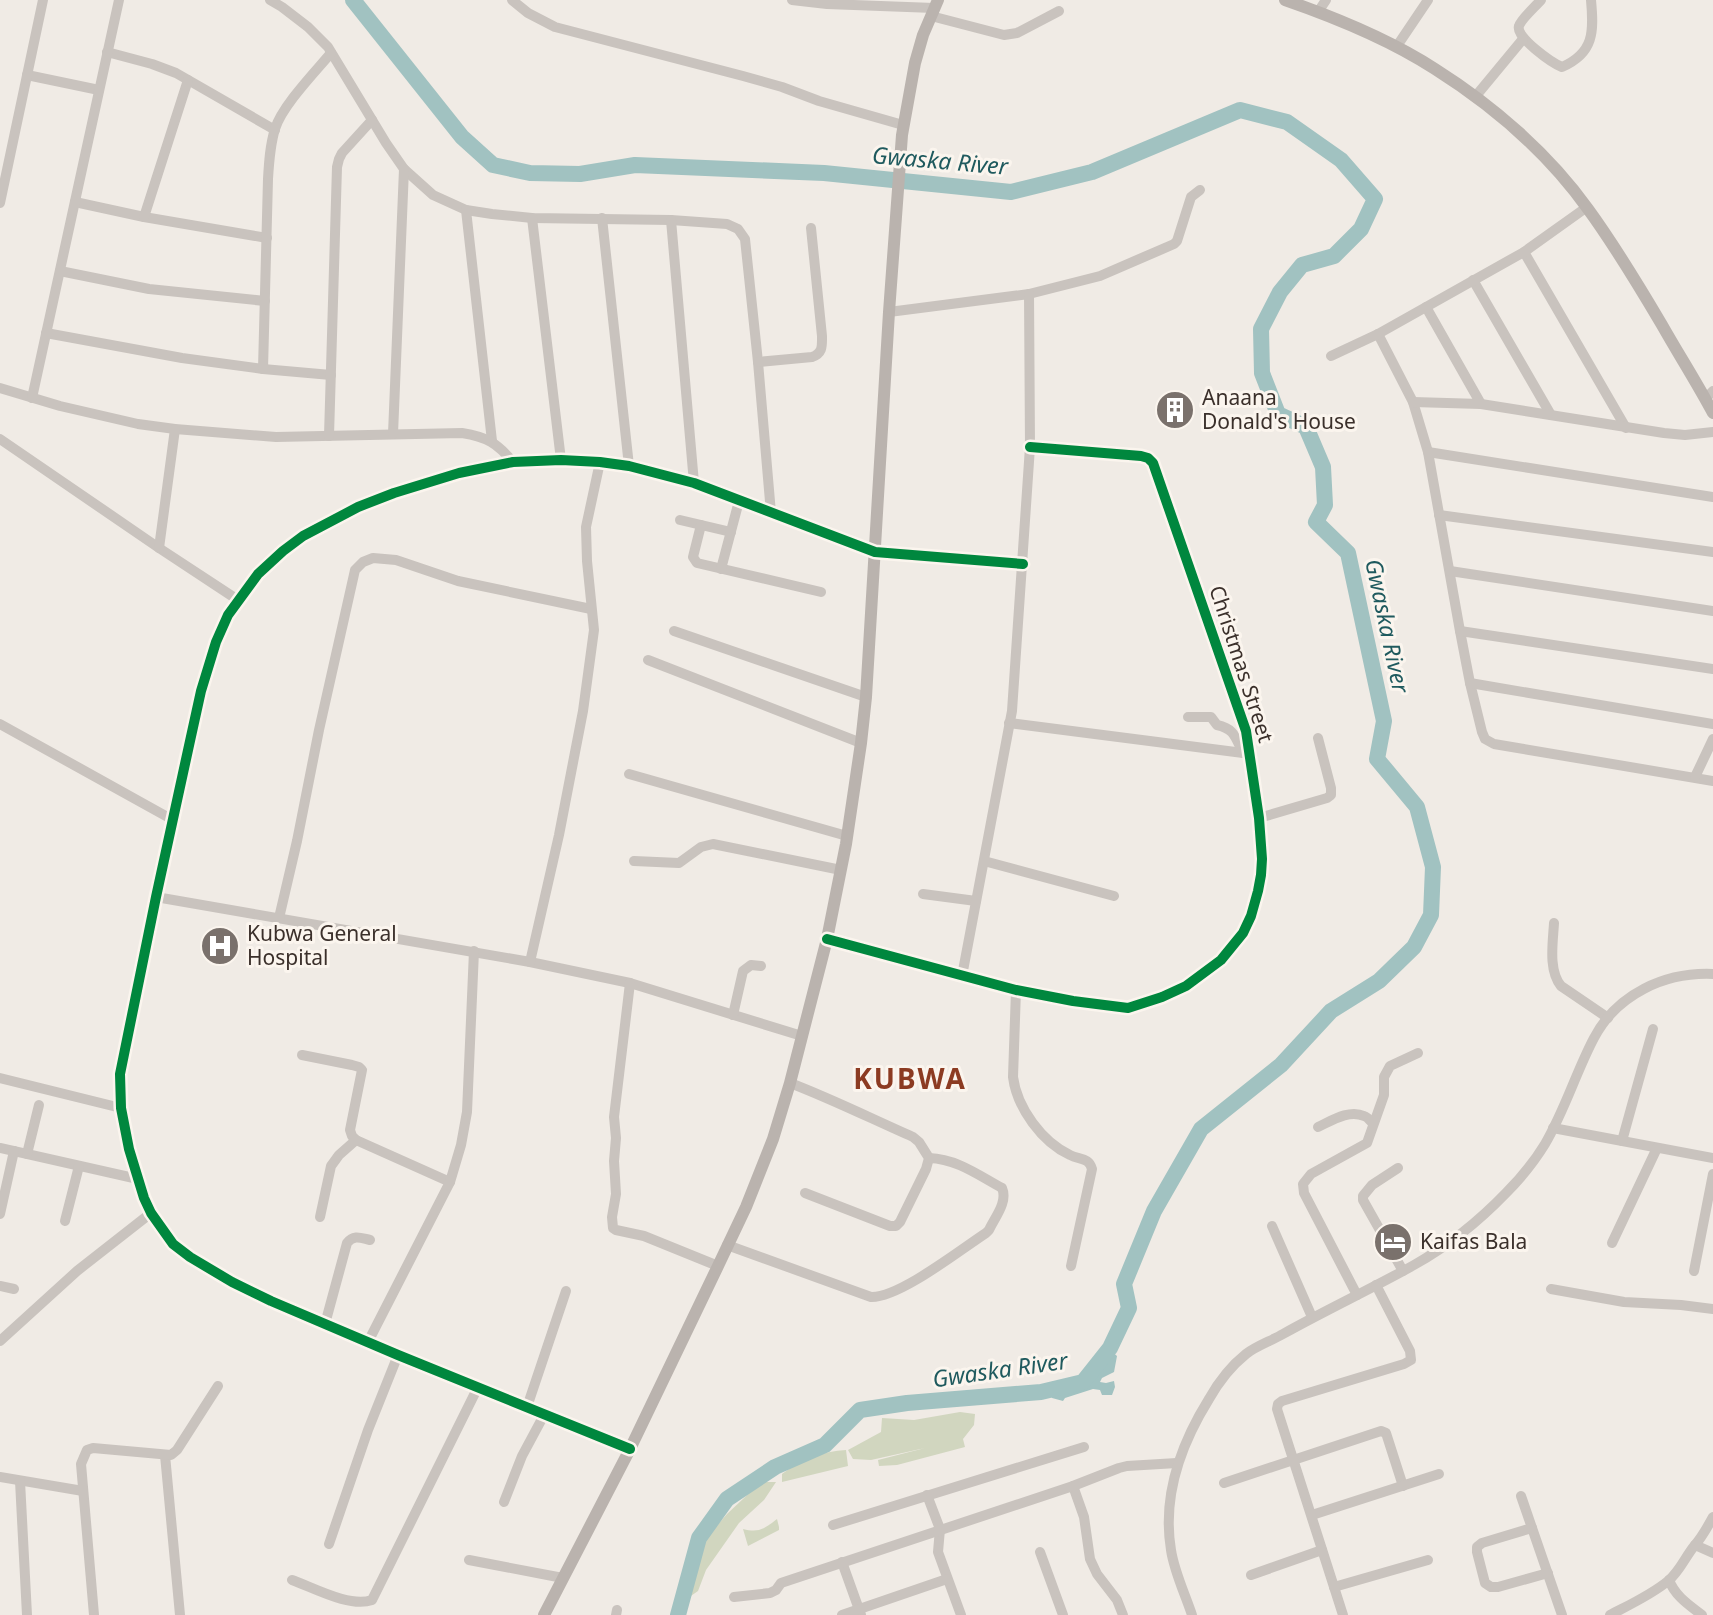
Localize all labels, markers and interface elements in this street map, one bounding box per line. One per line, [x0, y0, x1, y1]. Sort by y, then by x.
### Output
water label: Gwaska River [871, 138, 1010, 182]
place label: Anaana Donald's House [1202, 383, 1356, 435]
building icon: Anaana Donald's House [1154, 389, 1196, 431]
water label: Gwaska River [1358, 556, 1418, 697]
street label: Christmas Street [1203, 582, 1281, 746]
place label: Kubwa General Hospital [247, 919, 397, 971]
hospital icon: Kubwa General Hospital [199, 925, 241, 967]
district label: KUBWA [853, 1059, 967, 1097]
hotel icon: Kaifas Bala [1372, 1221, 1414, 1263]
place label: Kaifas Bala [1420, 1227, 1527, 1255]
water label: Gwaska River [930, 1344, 1070, 1394]

